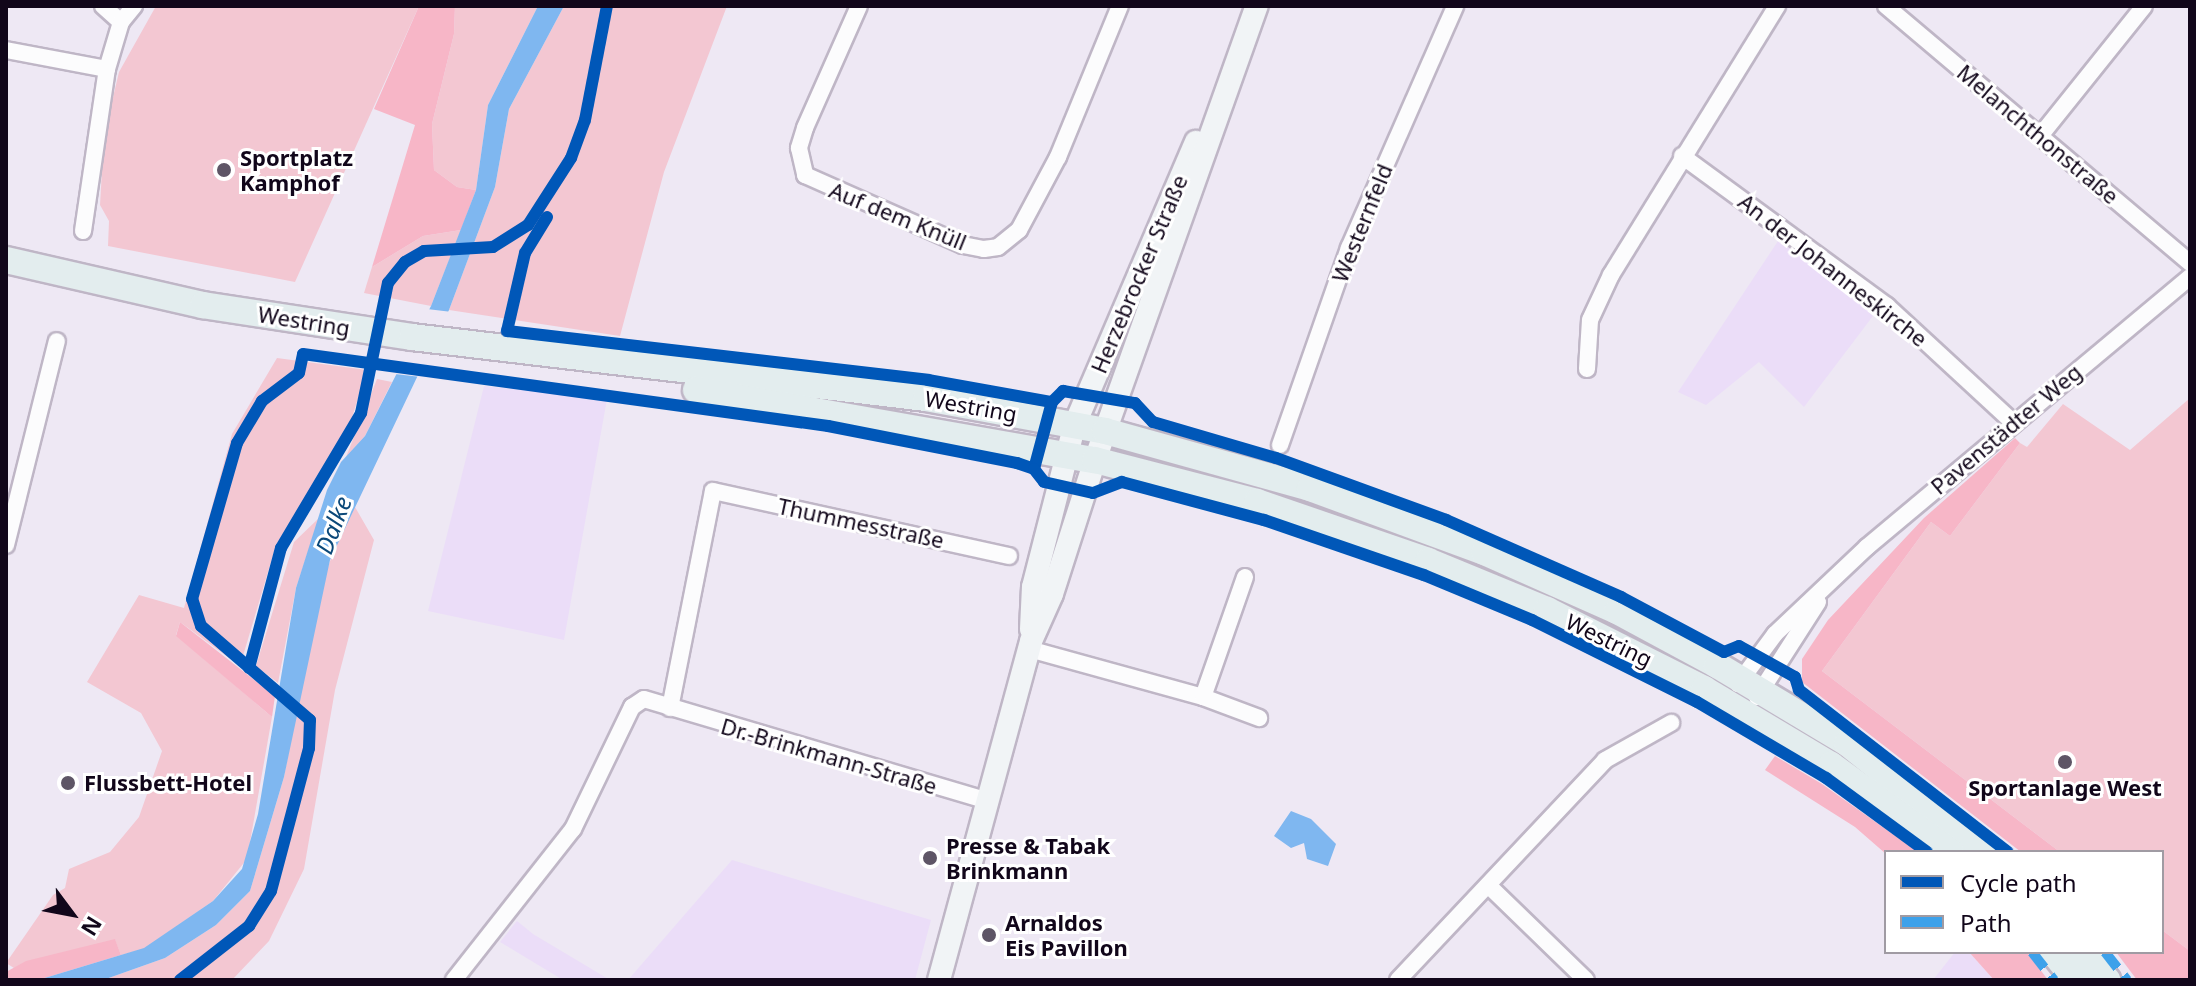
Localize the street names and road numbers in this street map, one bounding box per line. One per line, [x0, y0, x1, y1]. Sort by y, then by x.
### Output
street label: Melanchthonstraße [1952, 59, 2124, 209]
street label: Westernfeld [1326, 160, 1398, 286]
street label: Herzebrocker Straße [1085, 171, 1193, 377]
street label: Auf dem Knüll [826, 177, 970, 255]
street label: An der Johanneskirche [1733, 188, 1933, 352]
street label: Westring [256, 301, 352, 341]
street label: Pavenstädter Weg [1925, 358, 2087, 500]
street label: Westring [923, 385, 1019, 427]
street label: Thummesstraße [775, 492, 947, 554]
street label: Westring [1562, 608, 1656, 672]
street label: Dr.-Brinkmann-Straße [718, 713, 940, 799]

